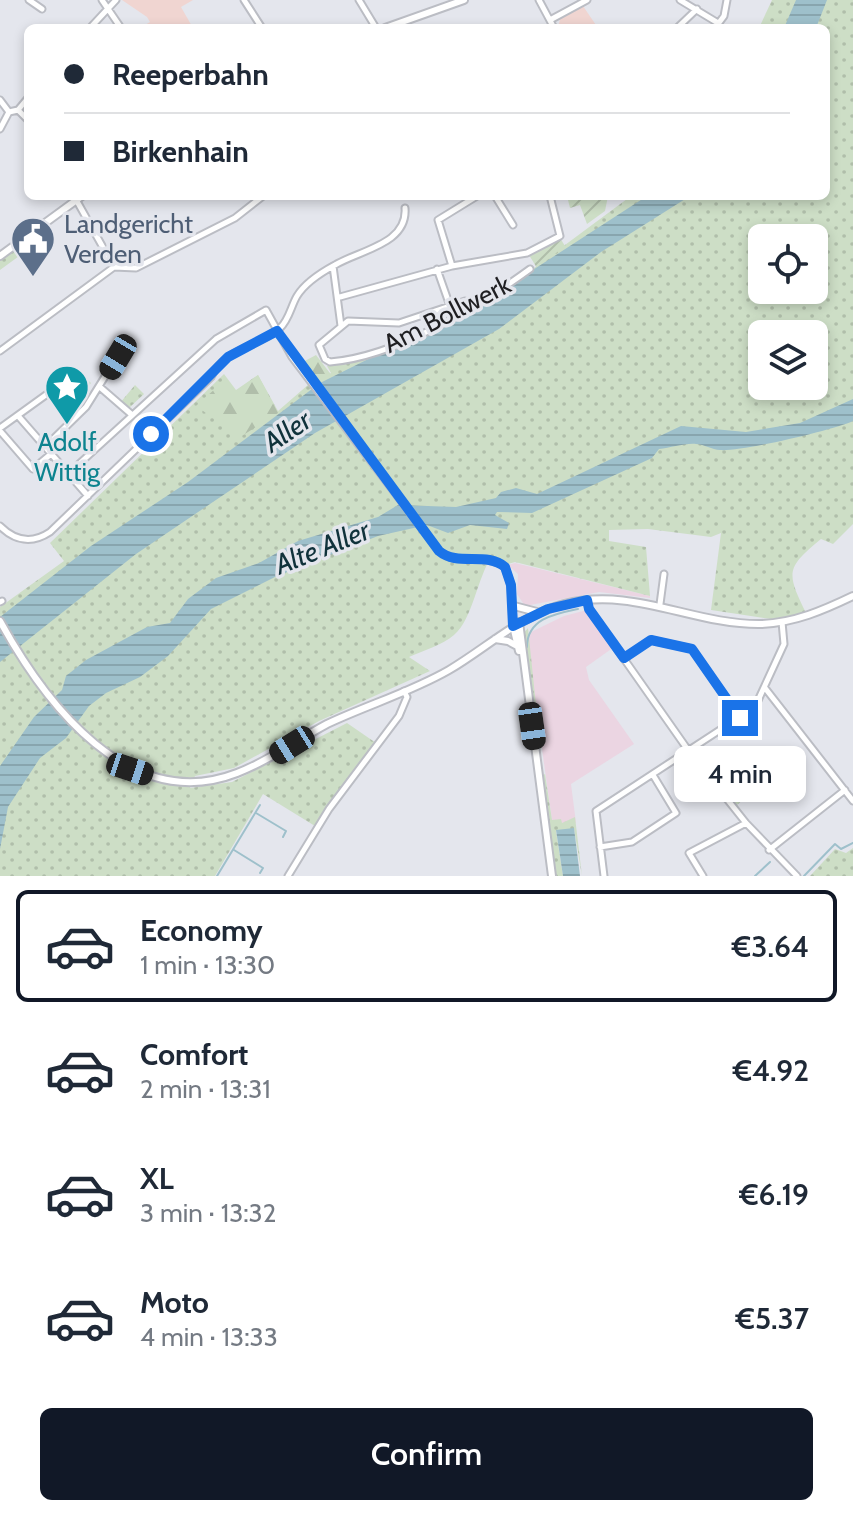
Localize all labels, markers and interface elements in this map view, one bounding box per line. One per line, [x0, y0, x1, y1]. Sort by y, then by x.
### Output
text: Reeperbahn [112, 56, 269, 93]
text: Birkenhain [112, 133, 249, 170]
place label: Landgericht Verden [64, 208, 193, 270]
public building icon: Landgericht Verden [9, 215, 57, 278]
map controls [748, 224, 828, 400]
button: locate [748, 224, 828, 304]
street label: Am Bollwerk [378, 268, 516, 360]
button: layers [748, 320, 828, 400]
car [95, 330, 141, 384]
place icon: Adolf Wittig [43, 363, 91, 426]
water label: Aller [255, 402, 318, 460]
route start [133, 416, 169, 452]
place label: Adolf Wittig [34, 426, 101, 488]
water label: Alte Aller [268, 512, 376, 582]
route end [722, 700, 758, 736]
car [517, 701, 547, 751]
car [265, 722, 319, 768]
callout: 4 min [674, 746, 806, 802]
car [103, 750, 157, 788]
text: 4 min [708, 758, 772, 790]
icon: car [44, 910, 116, 982]
text: Economy [140, 912, 263, 949]
text: €3.64 [732, 928, 809, 965]
text: 1 min · 13:30 [140, 949, 275, 981]
icon: car [44, 1034, 116, 1106]
text: Comfort [140, 1036, 248, 1073]
text: €4.92 [733, 1052, 809, 1089]
text: 2 min · 13:31 [140, 1073, 271, 1105]
icon: car [44, 1158, 116, 1230]
text: XL [140, 1160, 174, 1197]
text: €6.19 [739, 1176, 809, 1213]
text: 3 min · 13:32 [140, 1197, 276, 1229]
icon: car [44, 1282, 116, 1354]
text: Moto [140, 1284, 209, 1321]
text: €5.37 [736, 1300, 809, 1337]
text: 4 min · 13:33 [140, 1321, 278, 1353]
button: Confirm [40, 1408, 813, 1500]

